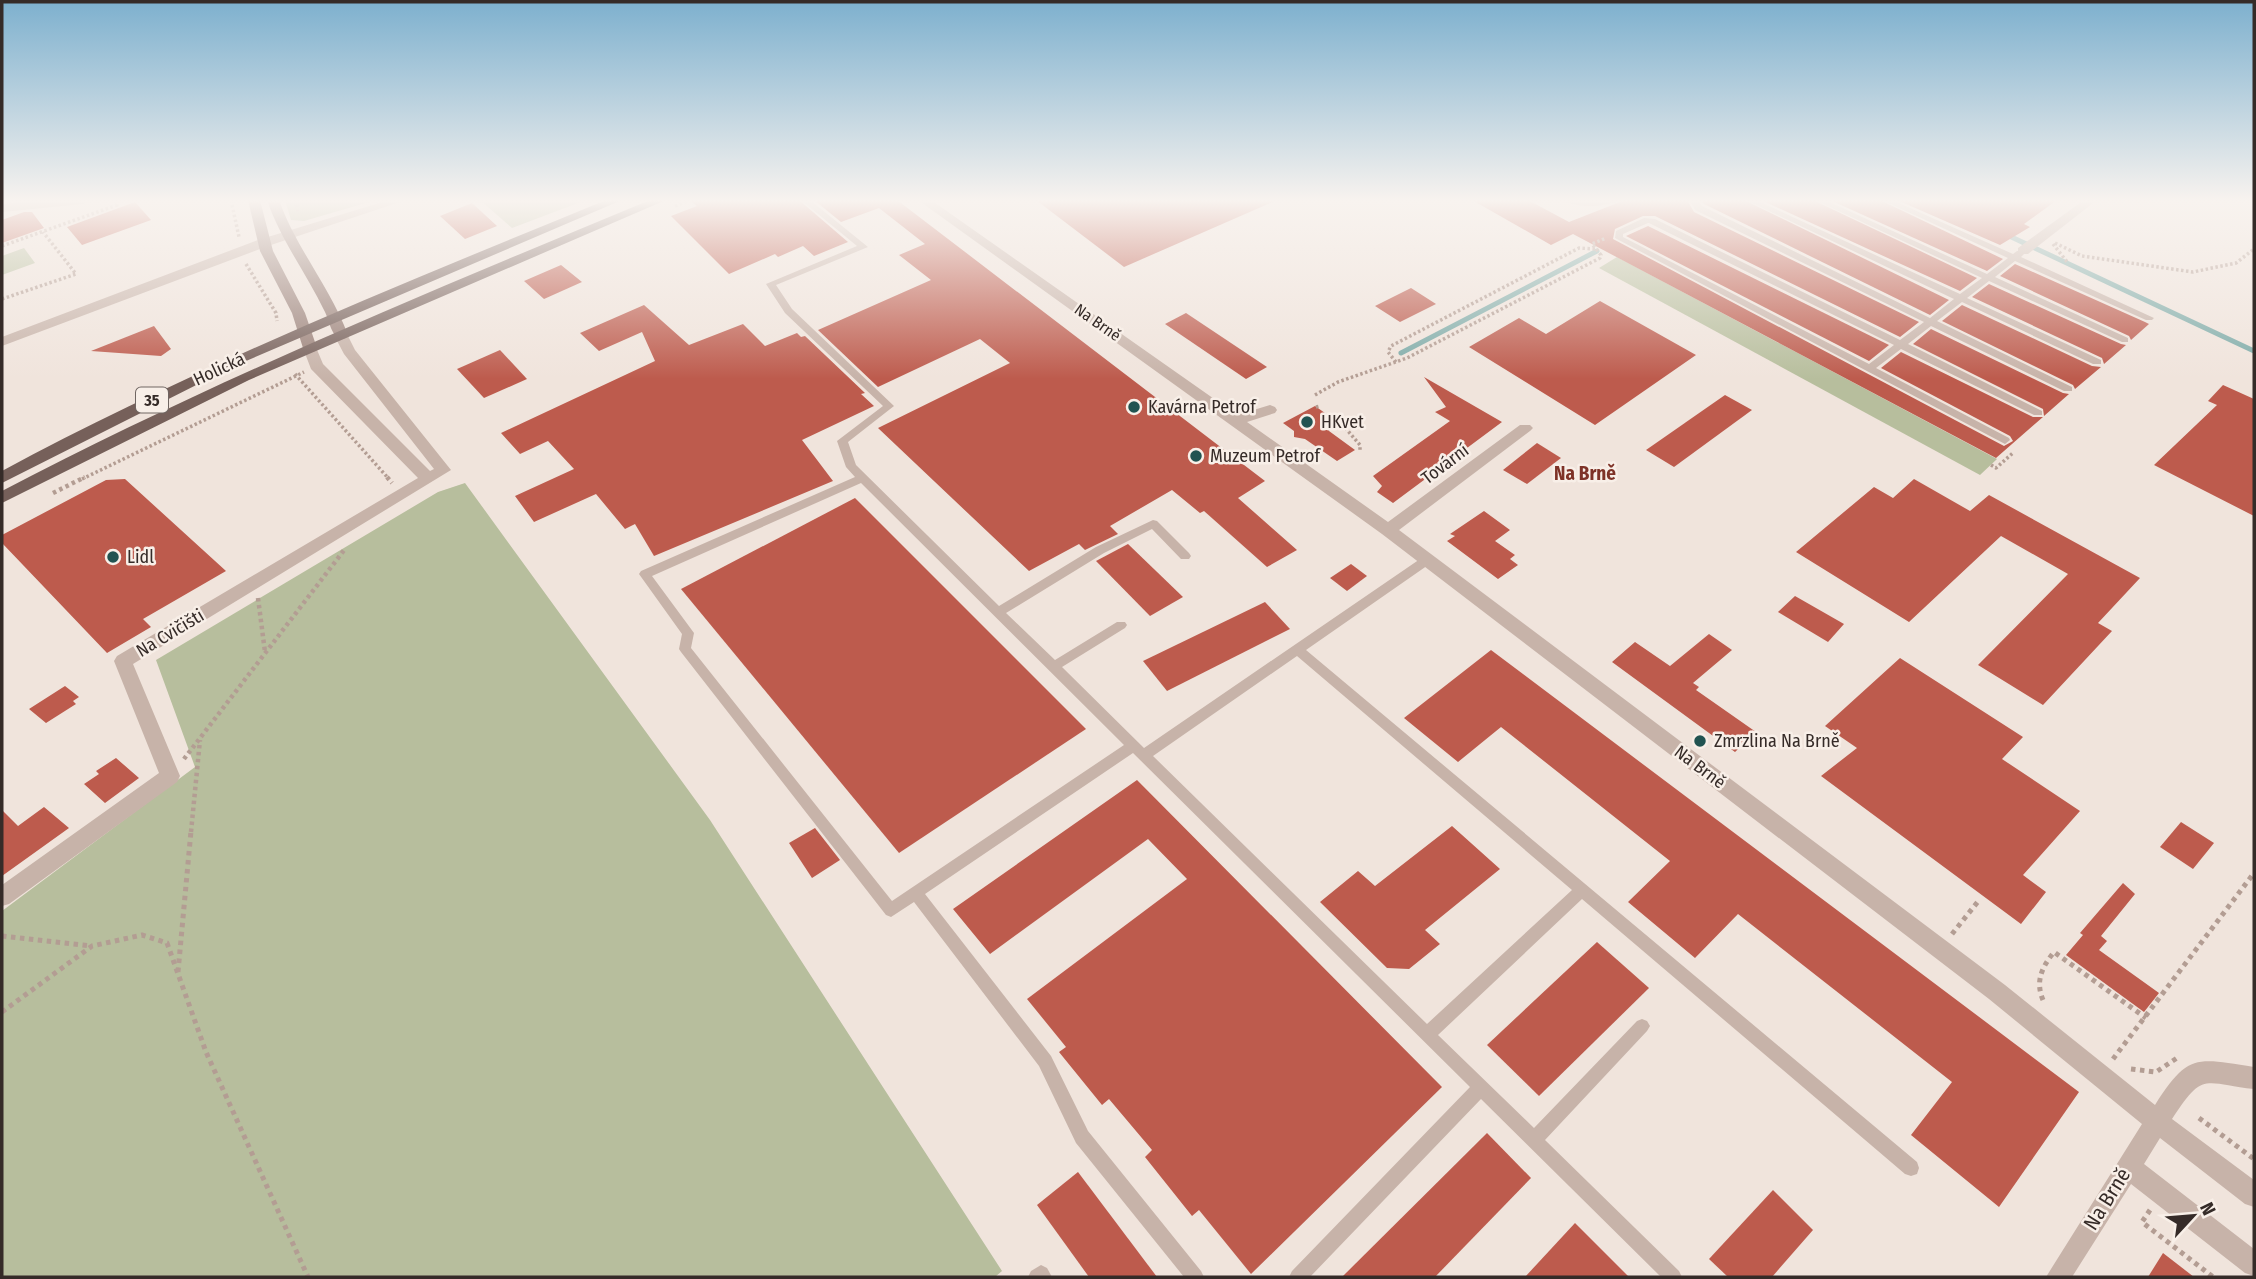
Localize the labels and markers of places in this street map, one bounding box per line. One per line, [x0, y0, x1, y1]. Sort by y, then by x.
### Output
place label: Kavárna Petrof [1148, 396, 1257, 418]
marker: Kavárna Petrof [1126, 399, 1142, 415]
place label: HKvet [1321, 411, 1364, 433]
marker: HKvet [1299, 414, 1315, 430]
place label: Muzeum Petrof [1210, 445, 1321, 467]
marker: Muzeum Petrof [1188, 448, 1204, 464]
place label: Lidl [127, 546, 154, 568]
marker: Lidl [105, 549, 121, 565]
place label: Zmrzlina Na Brně [1714, 730, 1840, 752]
marker: Zmrzlina Na Brně [1692, 733, 1708, 749]

